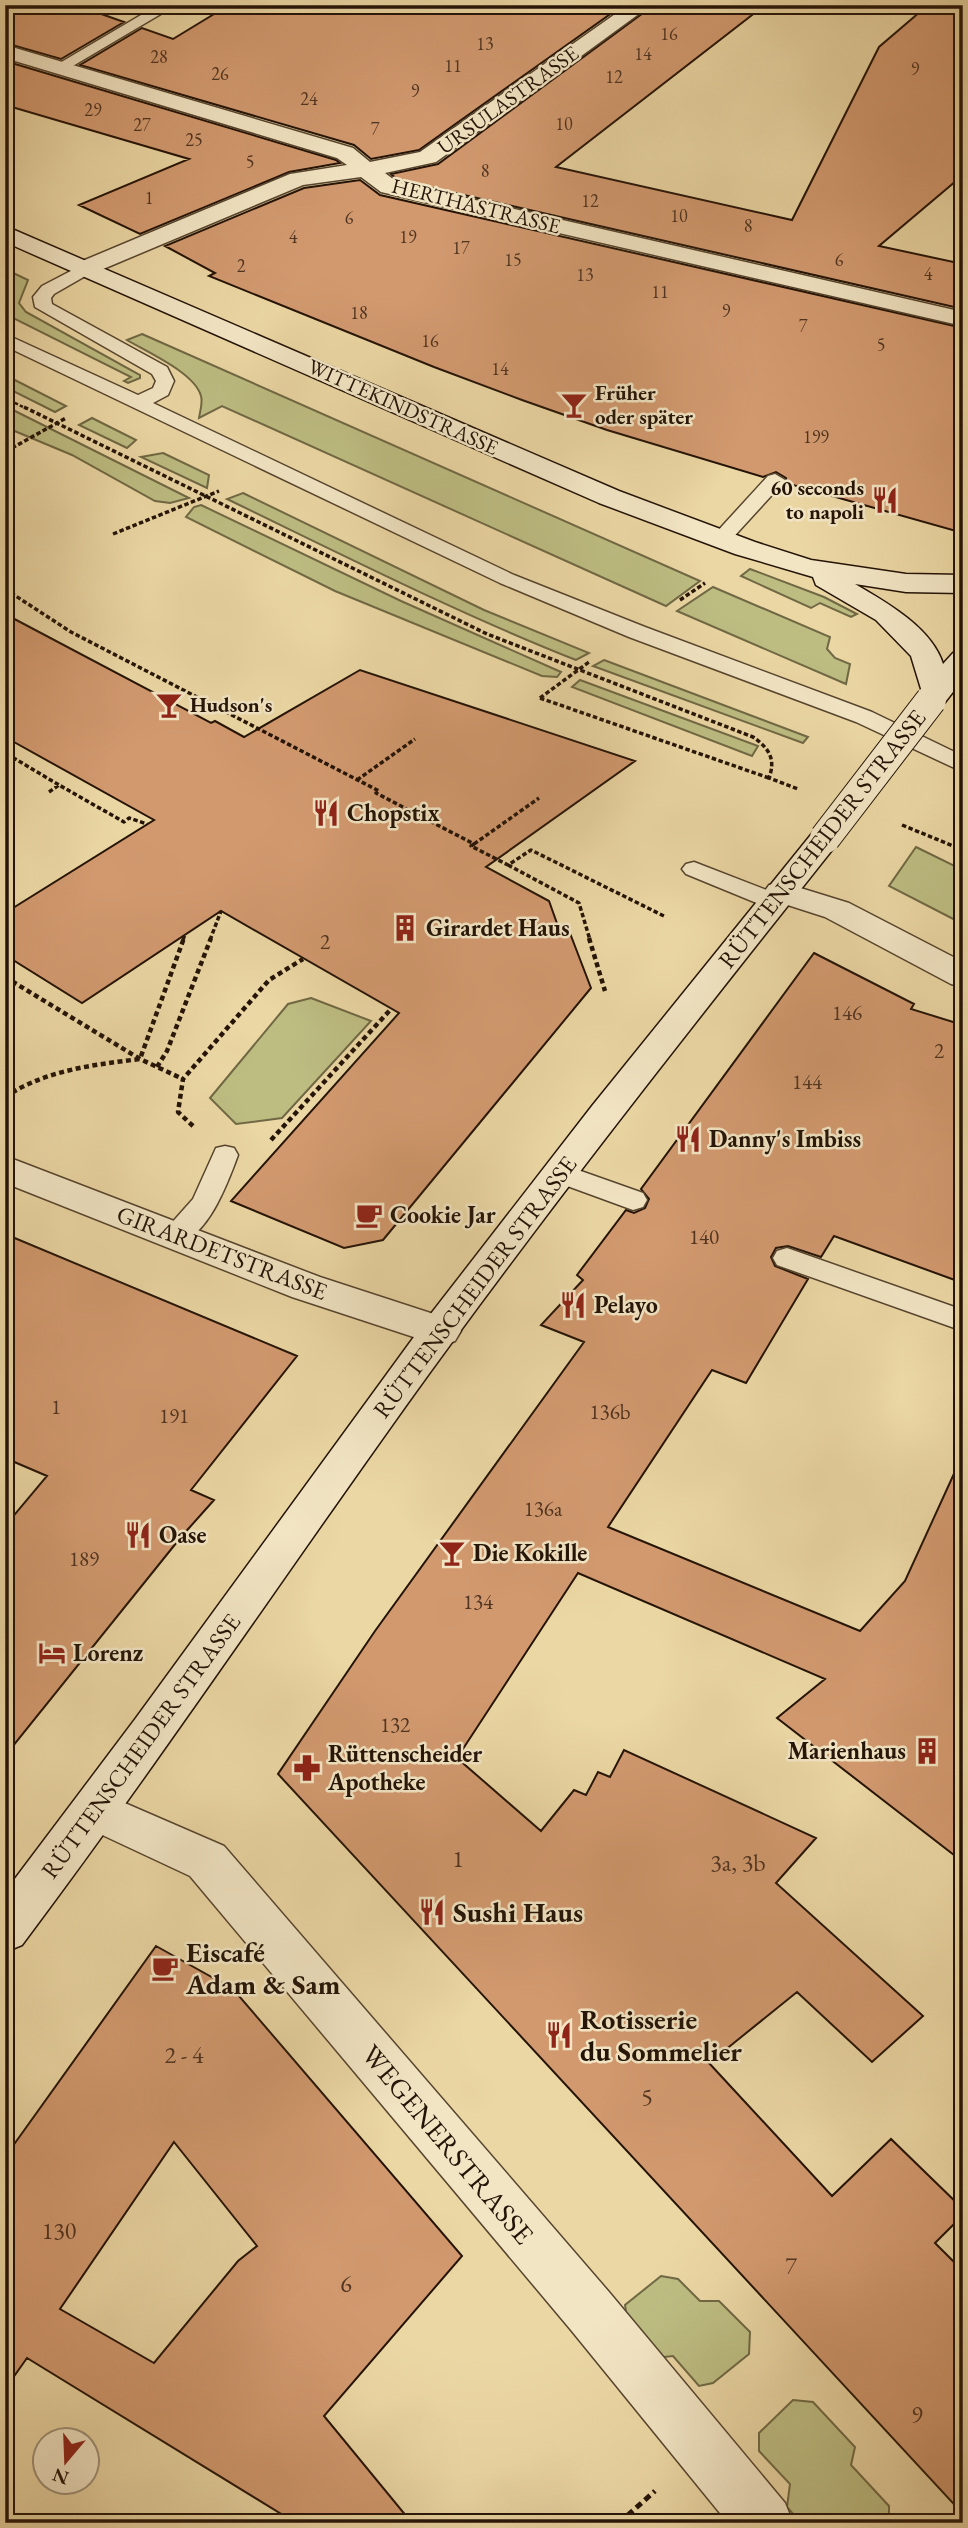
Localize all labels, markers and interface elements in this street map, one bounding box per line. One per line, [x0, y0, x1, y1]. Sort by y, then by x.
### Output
house number: 16 [660, 22, 678, 45]
house number: 13 [476, 32, 494, 55]
street label: URSULASTRASSE [432, 39, 584, 160]
house number: 14 [634, 42, 652, 65]
house number: 28 [150, 45, 168, 68]
house number: 11 [444, 54, 462, 77]
house number: 9 [911, 57, 920, 80]
house number: 26 [211, 62, 229, 85]
house number: 12 [605, 65, 623, 88]
house number: 9 [411, 79, 420, 102]
house number: 24 [300, 87, 318, 110]
house number: 29 [84, 98, 102, 121]
house number: 10 [555, 112, 573, 135]
house number: 27 [133, 113, 151, 136]
house number: 7 [371, 117, 380, 140]
house number: 25 [185, 128, 203, 151]
house number: 5 [246, 150, 254, 173]
house number: 8 [481, 159, 489, 182]
street label: HERTHASTRASSE [389, 172, 563, 240]
house number: 1 [145, 186, 153, 209]
house number: 12 [581, 189, 599, 212]
house number: 10 [670, 204, 688, 227]
house number: 6 [345, 206, 354, 229]
house number: 8 [744, 214, 752, 237]
house number: 4 [289, 225, 298, 248]
house number: 19 [399, 225, 417, 248]
house number: 17 [452, 236, 470, 259]
house number: 15 [504, 248, 522, 271]
house number: 6 [835, 248, 844, 271]
house number: 2 [237, 254, 246, 277]
house number: 4 [924, 262, 933, 285]
house number: 13 [576, 263, 594, 286]
house number: 11 [651, 280, 669, 303]
house number: 9 [722, 299, 731, 322]
house number: 18 [350, 301, 368, 324]
house number: 7 [799, 314, 808, 337]
house number: 16 [421, 329, 439, 352]
house number: 5 [877, 333, 885, 356]
street label: WITTEKINDSTRASSE [304, 352, 503, 461]
house number: 14 [491, 357, 509, 380]
place label: Früher oder später [595, 379, 693, 430]
bar icon: Früher oder später [559, 390, 589, 420]
house number: 199 [803, 425, 829, 448]
place label: 60 seconds to napoli [770, 474, 864, 525]
restaurant icon: 60 seconds to napoli [870, 485, 900, 515]
bar icon: Hudson's [154, 690, 184, 720]
place label: Hudson's [190, 691, 272, 718]
street label: RÜTTENSCHEIDER STRASSE [711, 703, 932, 974]
place label: Chopstix [347, 797, 440, 828]
restaurant icon: Chopstix [311, 798, 341, 828]
place label: Girardet Haus [426, 912, 570, 943]
building icon: Girardet Haus [390, 913, 420, 943]
house number: 2 [320, 928, 330, 955]
house number: 146 [832, 999, 862, 1026]
house number: 2 [934, 1037, 944, 1064]
house number: 144 [792, 1068, 823, 1095]
place label: Danny's Imbiss [709, 1123, 861, 1155]
restaurant icon: Danny's Imbiss [673, 1124, 703, 1154]
street label: RÜTTENSCHEIDER STRASSE [366, 1150, 583, 1424]
street label: GIRARDETSTRASSE [113, 1198, 332, 1307]
place label: Cookie Jar [390, 1199, 496, 1230]
cafe icon: Cookie Jar [354, 1200, 384, 1230]
house number: 140 [689, 1223, 719, 1250]
place label: Pelayo [594, 1289, 658, 1321]
restaurant icon: Pelayo [558, 1290, 588, 1320]
house number: 1 [51, 1393, 61, 1420]
house number: 136b [589, 1398, 631, 1425]
house number: 191 [159, 1402, 189, 1429]
house number: 136a [524, 1495, 563, 1522]
place label: Oase [159, 1519, 206, 1550]
restaurant icon: Oase [123, 1520, 153, 1550]
place label: Die Kokille [473, 1537, 587, 1568]
bar icon: Die Kokille [437, 1538, 467, 1568]
house number: 189 [69, 1545, 99, 1572]
house number: 134 [463, 1588, 494, 1615]
street label: RÜTTENSCHEIDER STRASSE [34, 1607, 247, 1884]
place label: Lorenz [73, 1637, 144, 1668]
hotel icon: Lorenz [37, 1638, 67, 1668]
house number: 132 [380, 1711, 410, 1738]
place label: Marienhaus [788, 1735, 906, 1766]
building icon: Marienhaus [912, 1736, 942, 1766]
place label: Rüttenscheider Apotheke [327, 1738, 482, 1797]
pharmacy icon: Rüttenscheider Apotheke [292, 1753, 322, 1783]
house number: 1 [452, 1843, 464, 1874]
house number: 3a, 3b [710, 1847, 766, 1878]
place label: Sushi Haus [453, 1894, 583, 1930]
restaurant icon: Sushi Haus [417, 1897, 447, 1927]
place label: Eiscafé Adam & Sam [185, 1934, 341, 2002]
cafe icon: Eiscafé Adam & Sam [150, 1953, 180, 1983]
place label: Rotisserie du Sommelier [580, 2001, 742, 2069]
restaurant icon: Rotisserie du Sommelier [544, 2020, 574, 2050]
street label: WEGENERSTRASSE [354, 2037, 542, 2251]
house number: 2 - 4 [164, 2039, 204, 2070]
house number: 5 [641, 2081, 653, 2112]
house number: 130 [42, 2215, 76, 2246]
house number: 7 [785, 2250, 797, 2281]
house number: 6 [340, 2268, 352, 2299]
house number: 9 [911, 2399, 923, 2430]
north arrow [32, 2426, 102, 2496]
text: N [49, 2462, 72, 2491]

